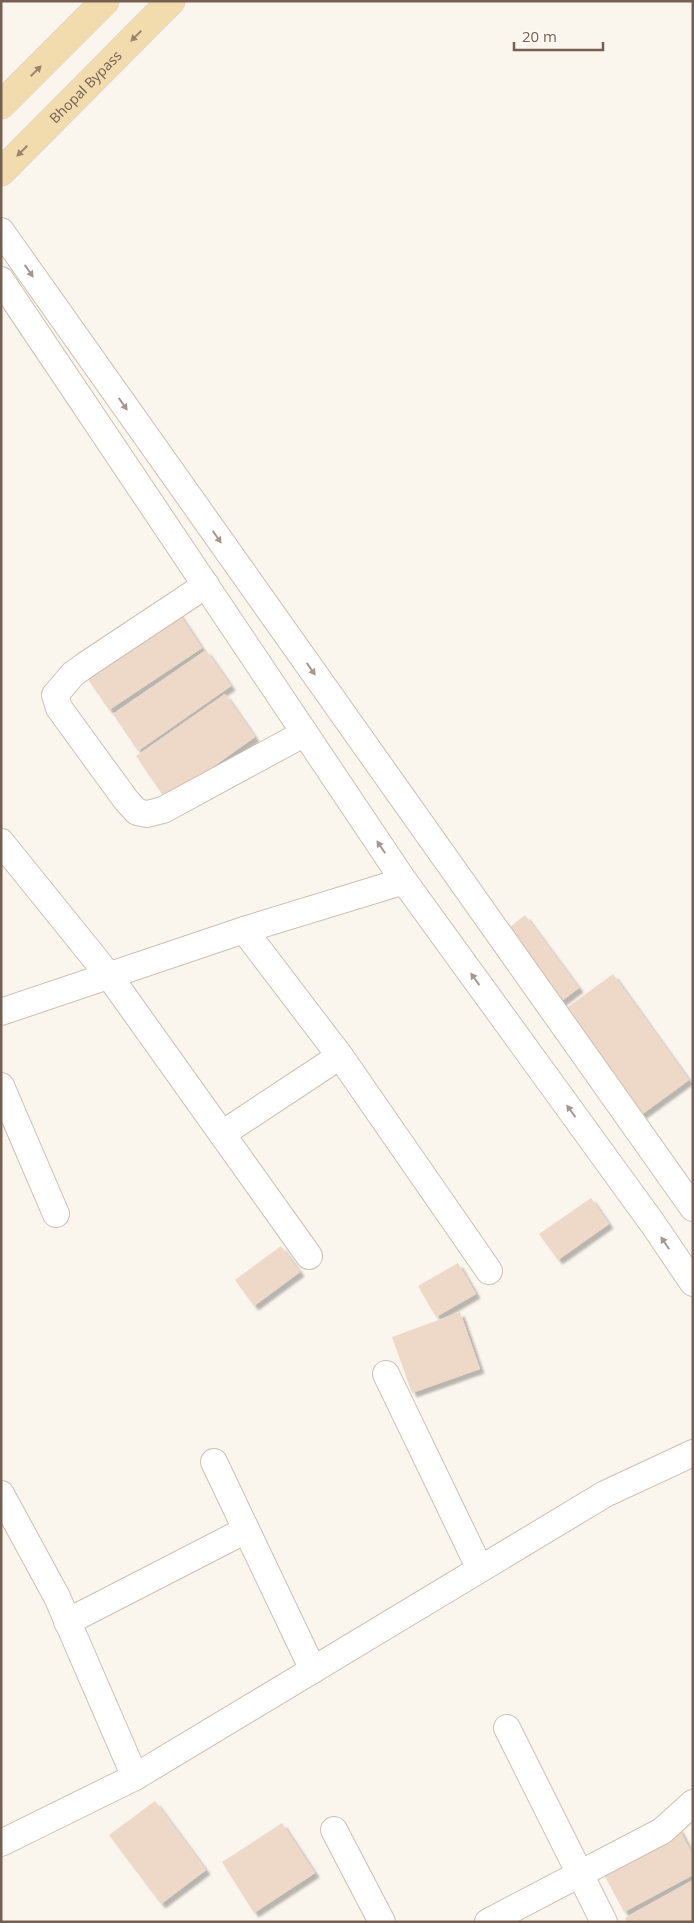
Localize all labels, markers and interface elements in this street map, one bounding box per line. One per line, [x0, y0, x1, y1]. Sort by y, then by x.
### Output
scale bar [514, 20, 603, 52]
text: 20 m [522, 26, 557, 46]
one-way arrow [131, 30, 143, 42]
street label: Bhopal Bypass [45, 46, 126, 127]
one-way arrow [29, 65, 41, 77]
one-way arrow [16, 145, 28, 157]
one-way arrow [24, 264, 34, 278]
one-way arrow [118, 397, 128, 411]
one-way arrow [212, 530, 222, 543]
one-way arrow [306, 662, 316, 676]
one-way arrow [376, 840, 386, 853]
one-way arrow [470, 972, 480, 986]
one-way arrow [566, 1104, 576, 1118]
one-way arrow [661, 1236, 670, 1249]

